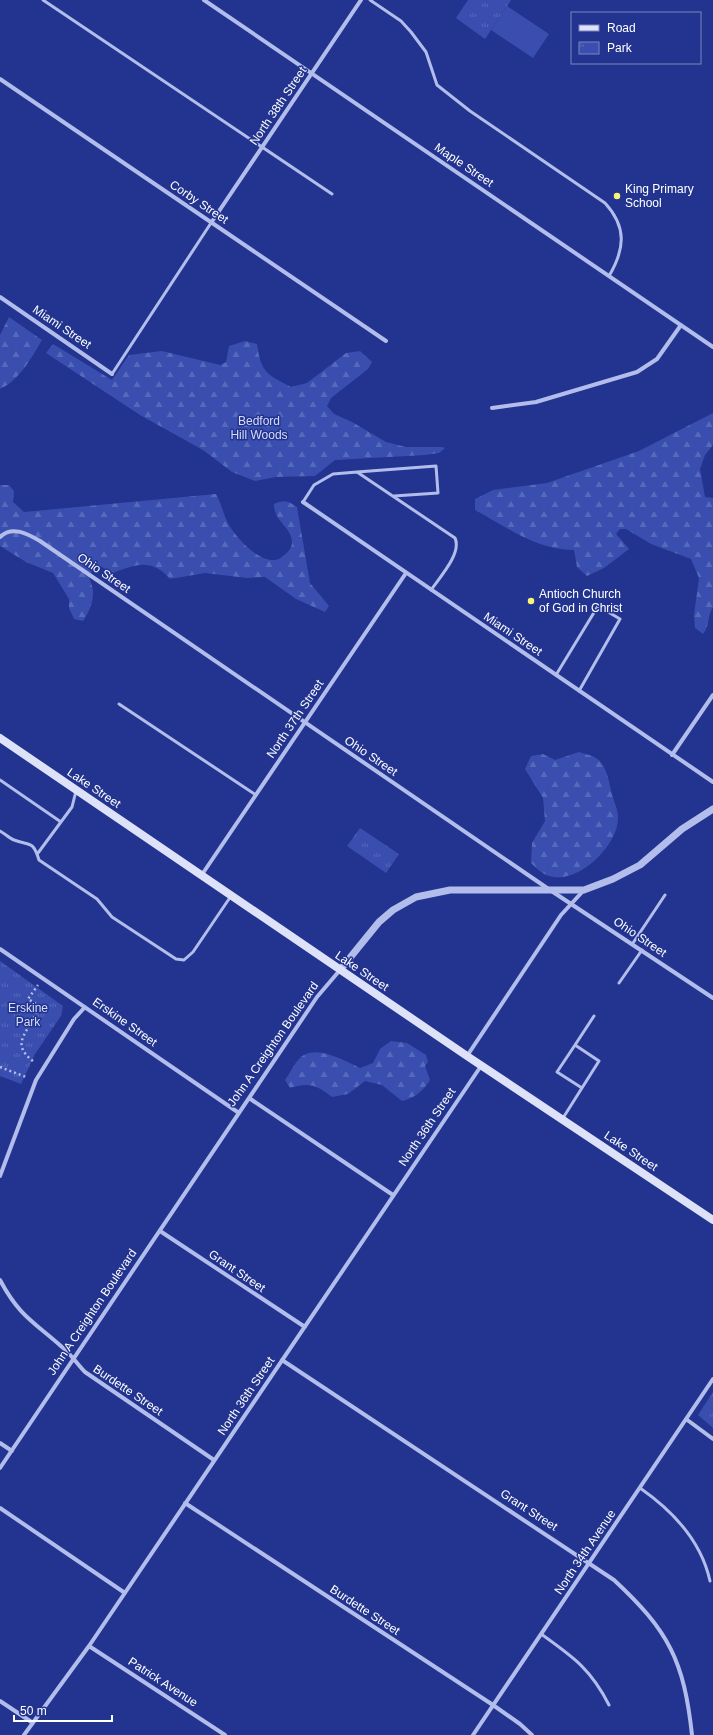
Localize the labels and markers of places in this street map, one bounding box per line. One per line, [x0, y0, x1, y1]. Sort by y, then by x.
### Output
place label: King Primary School [625, 182, 694, 210]
marker: King Primary School [612, 191, 622, 201]
place label: Antioch Church of God in Christ [539, 587, 623, 615]
marker: Antioch Church of God in Christ [526, 596, 536, 606]

